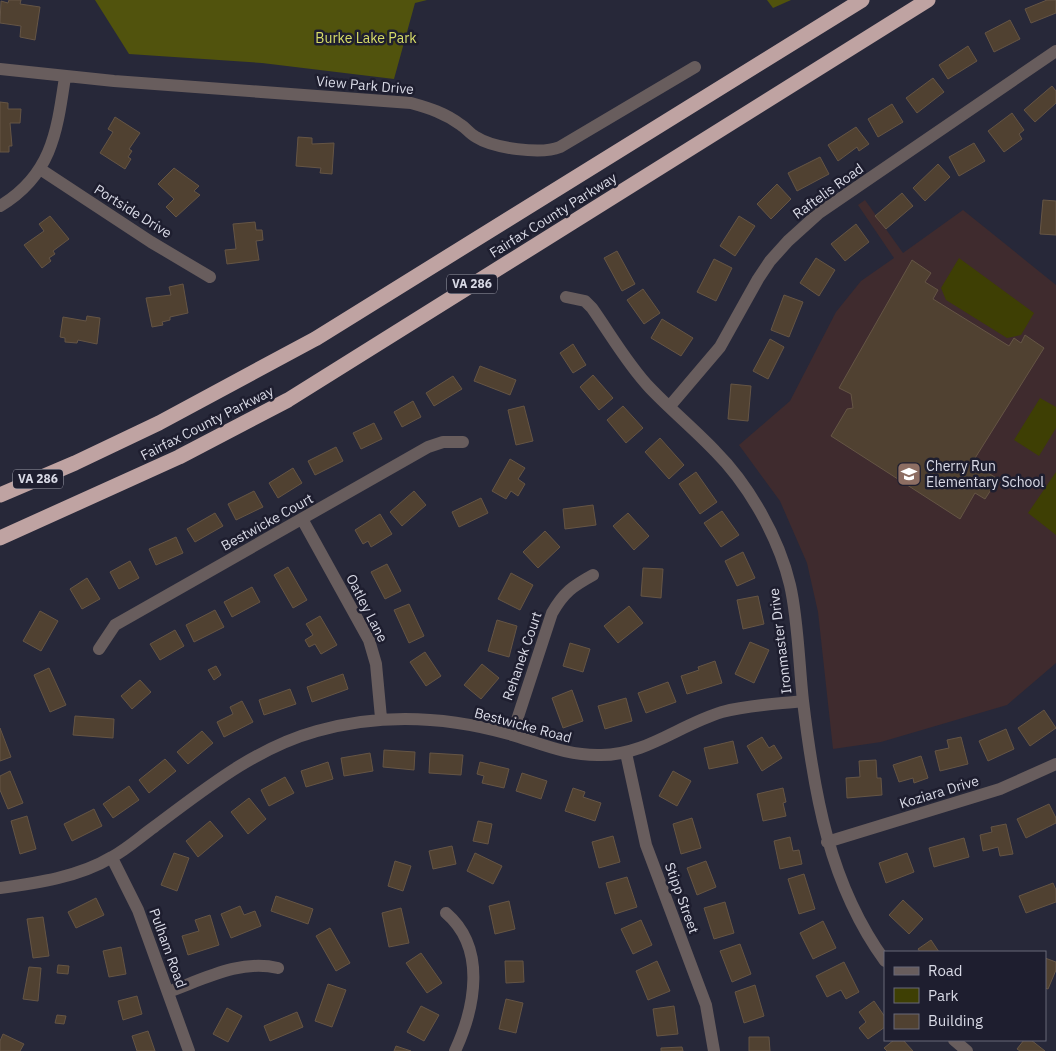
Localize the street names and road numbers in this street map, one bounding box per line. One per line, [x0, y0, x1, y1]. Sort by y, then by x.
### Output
street label: View Park Drive [315, 72, 415, 98]
street label: Raftelis Road [789, 159, 867, 223]
street label: Fairfax County Parkway [486, 168, 620, 262]
street label: Portside Drive [91, 180, 175, 242]
road number: VA 286 [447, 274, 497, 294]
street label: Fairfax County Parkway [137, 382, 277, 464]
road number: VA 286 [13, 469, 63, 488]
street label: Bestwicke Court [218, 489, 316, 555]
street label: Oatley Lane [342, 571, 392, 645]
street label: Ironmaster Drive [765, 587, 795, 695]
street label: Rehanek Court [498, 609, 546, 703]
street label: Bestwicke Road [472, 703, 574, 747]
street label: Koziara Drive [897, 771, 981, 813]
street label: Stipp Street [661, 860, 703, 936]
street label: Pulham Road [145, 906, 191, 990]

